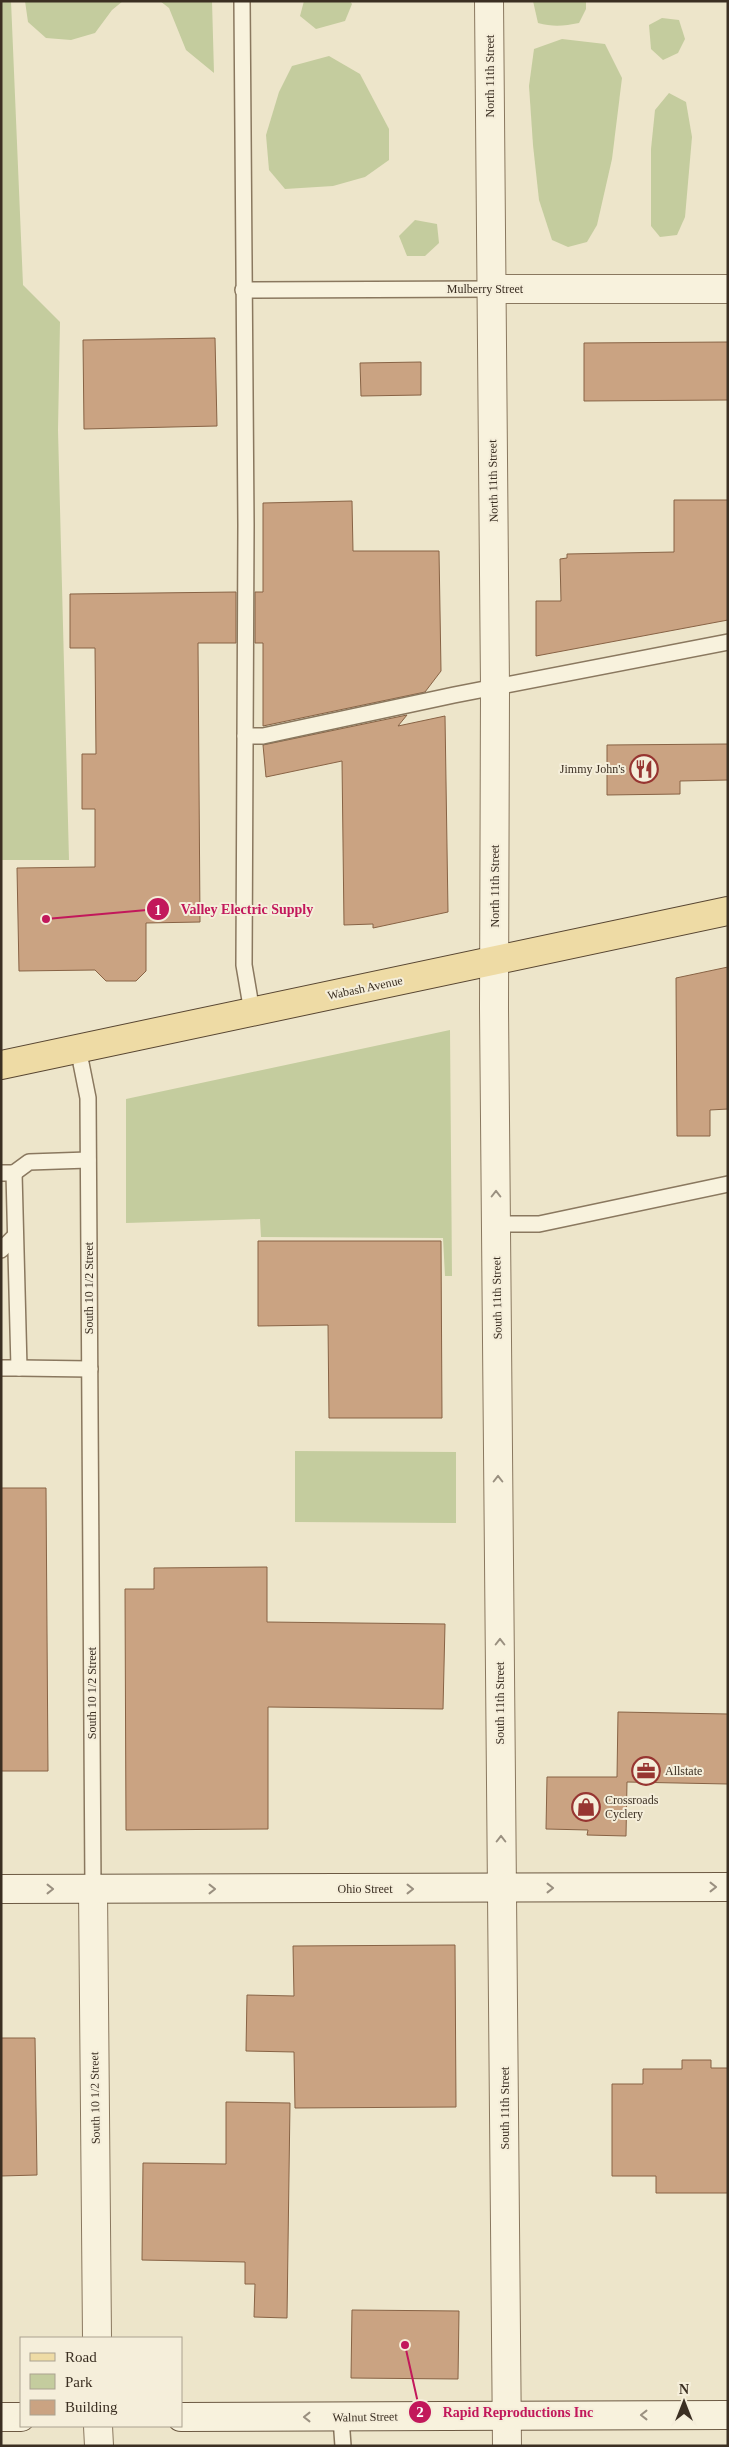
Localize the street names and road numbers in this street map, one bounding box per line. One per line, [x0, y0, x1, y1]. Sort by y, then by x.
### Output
street label: North 11th Street [483, 34, 497, 117]
street label: Mulberry Street [447, 282, 524, 296]
street label: North 11th Street [485, 439, 501, 523]
street label: North 11th Street [488, 844, 502, 927]
street label: Wabash Avenue [326, 973, 404, 1003]
street label: South 10 1/2 Street [82, 1241, 96, 1334]
street label: South 11th Street [489, 1256, 505, 1340]
street label: South 10 1/2 Street [85, 1646, 99, 1739]
street label: South 11th Street [493, 1661, 507, 1744]
street label: Ohio Street [338, 1882, 393, 1896]
street label: South 10 1/2 Street [87, 2051, 103, 2144]
street label: South 11th Street [498, 2066, 512, 2149]
street label: Walnut Street [332, 2409, 398, 2425]

